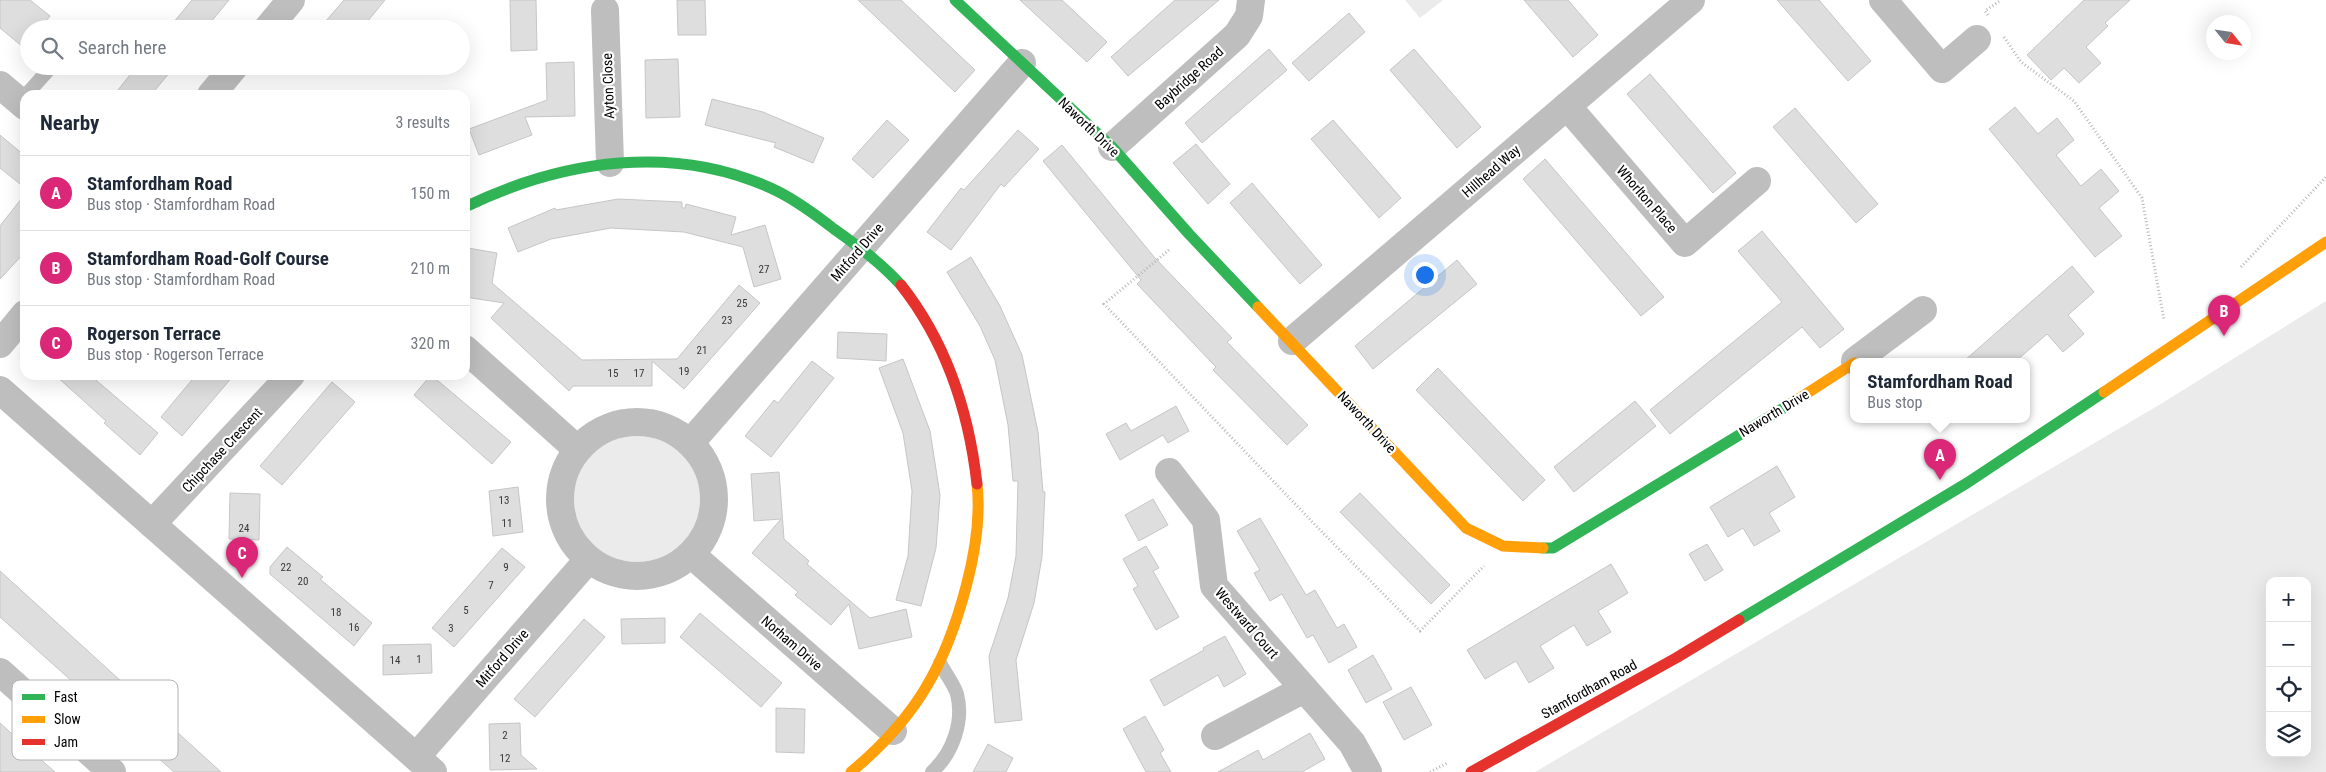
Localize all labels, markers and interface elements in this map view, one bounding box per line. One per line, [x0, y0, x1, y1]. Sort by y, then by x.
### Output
north arrow [2206, 15, 2251, 60]
search box [20, 20, 470, 75]
icon: search [38, 34, 66, 62]
text: Search here [78, 36, 166, 59]
street label: Baybridge Road [1152, 43, 1226, 113]
street label: Ayton Close [599, 52, 617, 119]
street label: Naworth Drive [1055, 94, 1123, 160]
text: Nearby [40, 111, 99, 135]
text: 3 results [395, 113, 450, 132]
street label: Hillhead Way [1459, 141, 1523, 200]
street label: Whorlton Place [1614, 162, 1681, 236]
text: Stamfordham Road [87, 172, 232, 195]
text: A [51, 184, 61, 203]
text: 150 m [411, 184, 450, 203]
text: Bus stop · Stamfordham Road [87, 195, 275, 214]
street label: Mitford Drive [827, 219, 887, 284]
text: Stamfordham Road-Golf Course [87, 247, 329, 270]
text: B [52, 259, 60, 278]
text: 210 m [411, 259, 450, 278]
your location [1412, 262, 1438, 288]
house number: 27 [759, 263, 769, 276]
text: Bus stop · Stamfordham Road [87, 270, 275, 289]
pin: B [2208, 295, 2240, 336]
house number: 25 [737, 297, 747, 310]
house number: 23 [722, 314, 732, 327]
text: Rogerson Terrace [87, 322, 221, 345]
text: C [51, 334, 61, 353]
text: 320 m [411, 334, 450, 353]
house number: 21 [697, 344, 707, 357]
text: Bus stop · Rogerson Terrace [87, 345, 264, 364]
popup [1850, 358, 2030, 423]
house number: 19 [679, 365, 689, 378]
house number: 15 [608, 367, 618, 380]
house number: 17 [634, 367, 644, 380]
text: Stamfordham Road [1867, 370, 2013, 393]
street label: Naworth Drive [1736, 386, 1812, 440]
street label: Naworth Drive [1334, 388, 1400, 456]
text: Bus stop [1867, 393, 1923, 412]
street label: Chipchase Crescent [179, 404, 265, 496]
pin: A [1924, 439, 1956, 480]
house number: 13 [499, 494, 509, 507]
house number: 11 [502, 517, 512, 530]
house number: 24 [239, 522, 250, 535]
pin: C [226, 537, 258, 578]
house number: 22 [281, 561, 291, 574]
house number: 9 [503, 561, 509, 574]
house number: 20 [298, 575, 308, 588]
map controls [2266, 577, 2311, 757]
button: + [2266, 577, 2311, 622]
house number: 7 [488, 579, 494, 592]
street label: Westward Court [1212, 584, 1282, 662]
house number: 5 [463, 604, 469, 617]
house number: 18 [331, 606, 341, 619]
street label: Norham Drive [758, 612, 826, 674]
house number: 16 [349, 621, 359, 634]
house number: 3 [448, 622, 454, 635]
button: − [2266, 622, 2311, 667]
street label: Mitford Drive [472, 625, 532, 690]
house number: 1 [416, 653, 422, 666]
house number: 14 [390, 654, 401, 667]
street label: Stamfordham Road [1539, 656, 1639, 722]
button: locate [2266, 667, 2311, 712]
legend [12, 680, 178, 760]
text: Fast [54, 689, 78, 705]
text: Slow [54, 711, 81, 727]
button: layers [2266, 712, 2311, 757]
house number: 2 [502, 729, 508, 742]
text: Jam [54, 734, 78, 750]
house number: 12 [500, 752, 510, 765]

